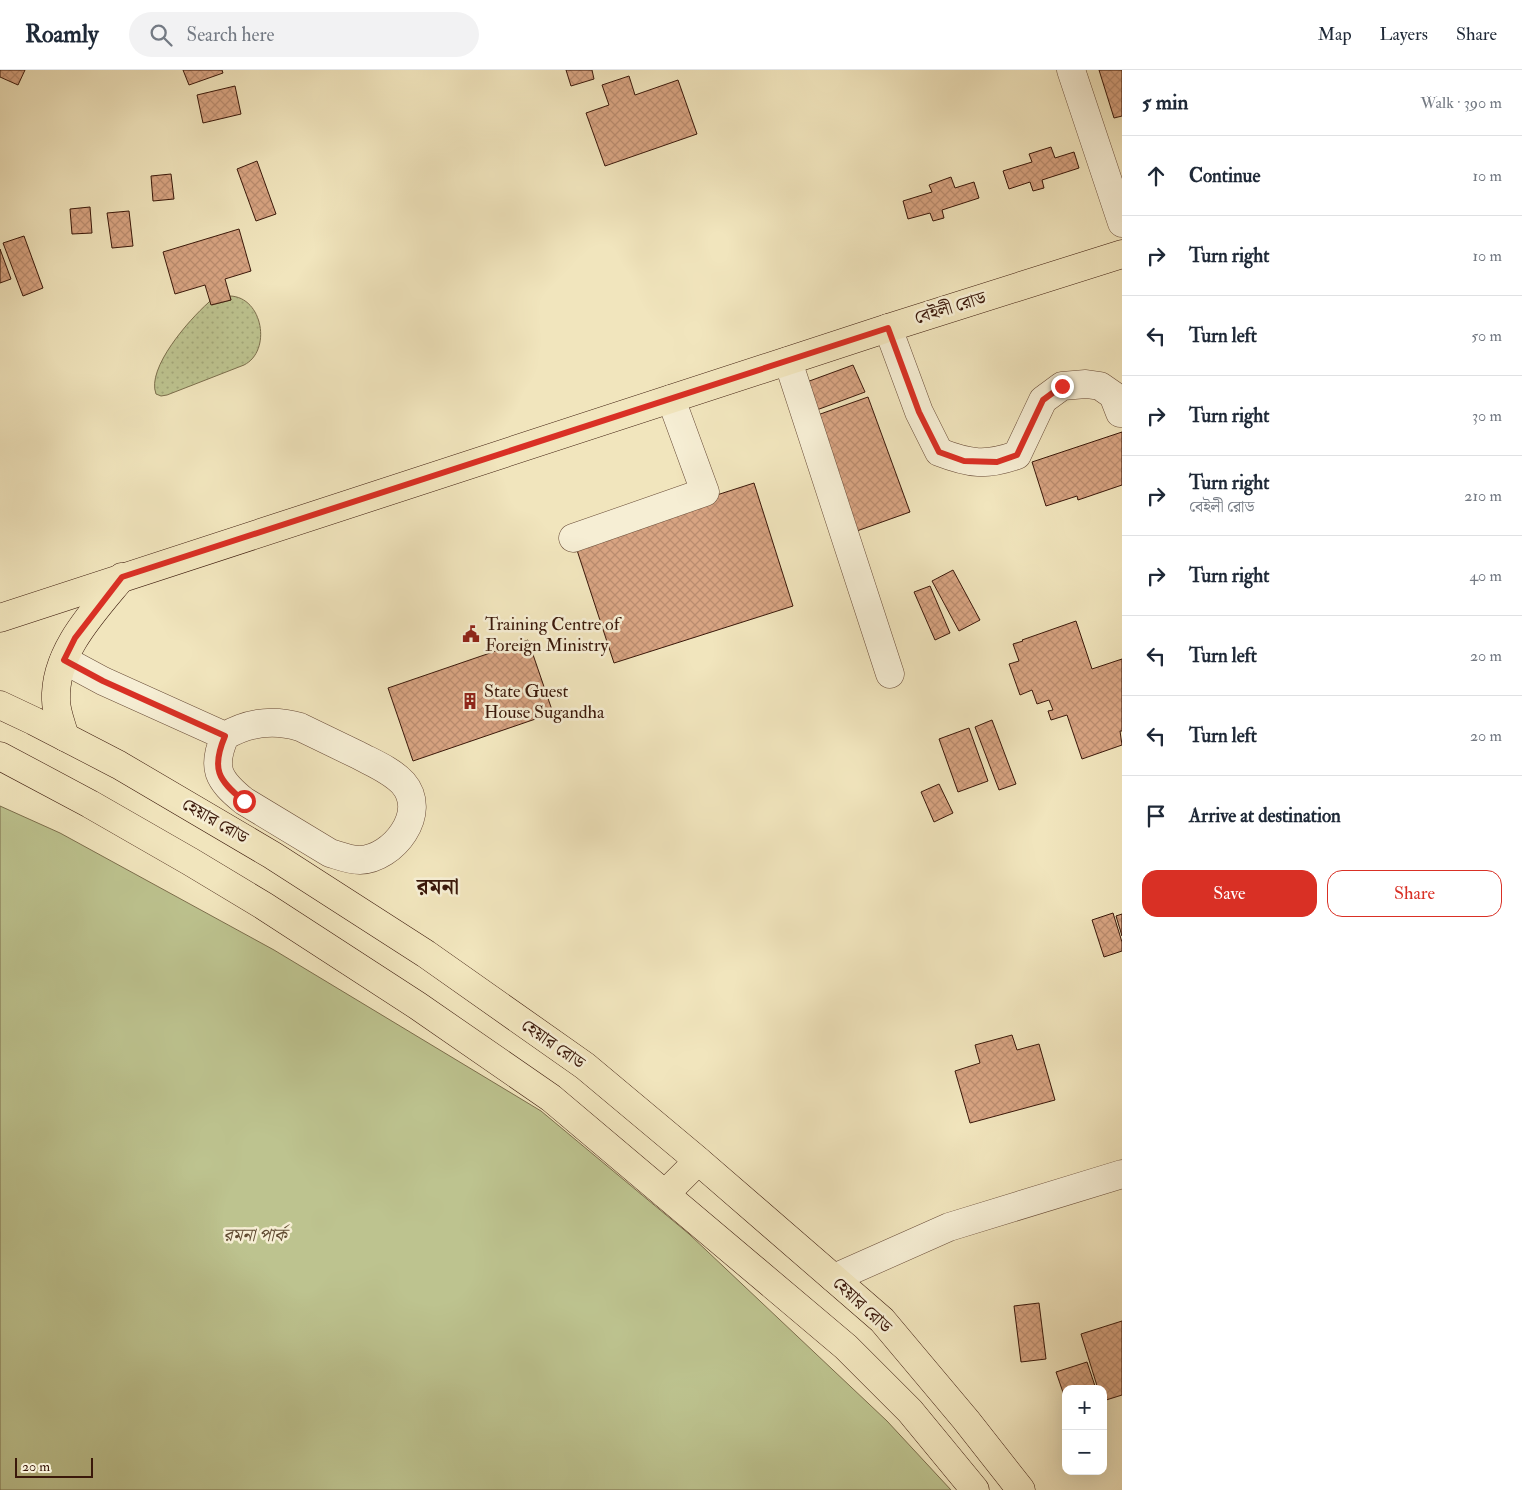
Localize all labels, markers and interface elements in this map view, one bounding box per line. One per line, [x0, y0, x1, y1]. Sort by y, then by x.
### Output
search box [129, 12, 479, 57]
text: Roamly [25, 19, 99, 50]
icon: search [147, 21, 175, 49]
text: Search here [187, 23, 274, 47]
text: Map [1318, 23, 1352, 46]
text: Layers [1380, 23, 1428, 46]
text: Share [1456, 23, 1497, 46]
text: 5 min [1142, 89, 1188, 116]
text: Walk · 390 m [1421, 93, 1502, 113]
icon: ahead [1142, 162, 1170, 190]
text: Continue [1189, 164, 1260, 188]
text: 10 m [1472, 166, 1502, 186]
icon: right [1142, 242, 1170, 270]
text: Turn right [1189, 244, 1269, 268]
text: 10 m [1472, 246, 1502, 266]
street label: বেইলী রোড [911, 286, 989, 330]
icon: left [1142, 322, 1170, 350]
text: Turn left [1189, 324, 1257, 348]
text: 50 m [1471, 326, 1502, 346]
route end [1051, 375, 1074, 398]
icon: right [1142, 402, 1170, 430]
text: Turn right [1189, 404, 1269, 428]
text: 30 m [1472, 406, 1502, 426]
text: Turn right [1189, 471, 1269, 495]
icon: right [1142, 482, 1170, 510]
text: 210 m [1464, 486, 1502, 506]
text: বেইলী রোড [1189, 497, 1254, 517]
icon: right [1142, 562, 1170, 590]
text: Turn right [1189, 564, 1269, 588]
text: 40 m [1469, 566, 1502, 586]
place label: Training Centre of Foreign Ministry [485, 613, 623, 657]
public building icon: Training Centre of Foreign Ministry [461, 624, 481, 644]
icon: left [1142, 642, 1170, 670]
text: Turn left [1189, 644, 1257, 668]
text: 20 m [1470, 646, 1502, 666]
place label: State Guest House Sugandha [484, 680, 605, 724]
building icon: State Guest House Sugandha [460, 691, 480, 711]
icon: left [1142, 722, 1170, 750]
text: Turn left [1189, 724, 1257, 748]
text: 20 m [1470, 726, 1502, 746]
route start [233, 790, 256, 813]
street label: হেয়ার রোড [178, 793, 253, 850]
icon: arrive [1142, 802, 1170, 830]
text: Arrive at destination [1189, 804, 1341, 828]
button: Save [1142, 870, 1317, 917]
button: Share [1327, 870, 1502, 917]
district label: রমনা [416, 873, 459, 901]
street label: হেয়ার রোড [517, 1014, 590, 1075]
park label: রমনা পার্ক [223, 1224, 290, 1247]
street label: হেয়ার রোড [828, 1272, 897, 1339]
map controls [1062, 1385, 1107, 1475]
button: + [1062, 1385, 1107, 1430]
button: − [1062, 1430, 1107, 1475]
scale bar [15, 1455, 92, 1478]
text: 20 m [22, 1458, 50, 1475]

